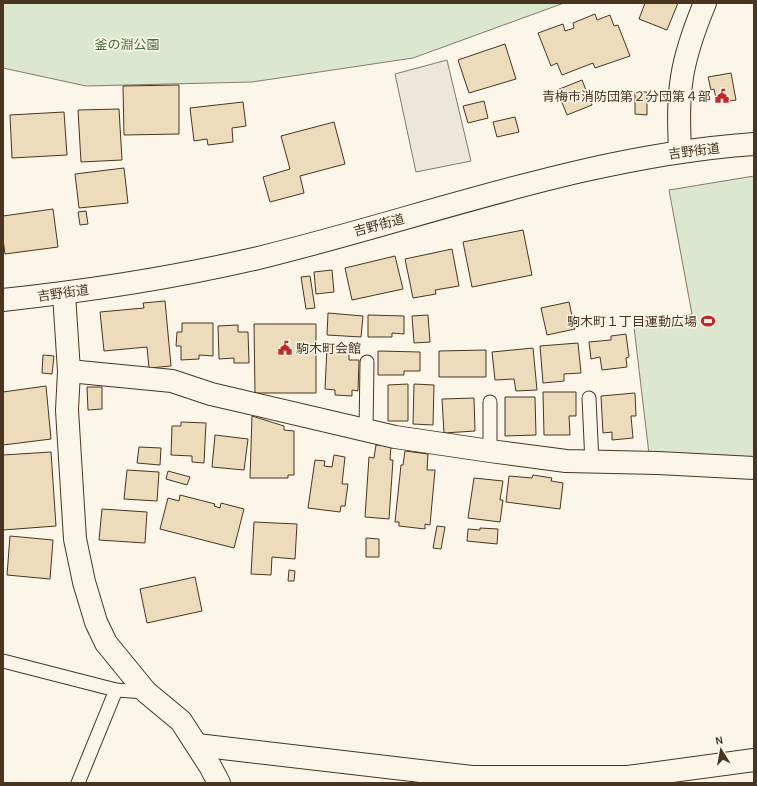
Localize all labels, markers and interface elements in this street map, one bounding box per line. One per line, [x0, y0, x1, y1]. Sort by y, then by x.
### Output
park label: 釜の淵公園 [94, 37, 160, 52]
public building icon: 青梅市消防団第２分団第４部 [714, 88, 730, 104]
place label: 青梅市消防団第２分団第４部 [542, 89, 711, 104]
street label: 吉野街道 [667, 140, 721, 162]
street label: 吉野街道 [352, 211, 406, 239]
street label: 吉野街道 [36, 282, 90, 304]
sports icon: 駒木町１丁目運動広場 [700, 313, 716, 329]
place label: 駒木町１丁目運動広場 [567, 314, 697, 329]
public building icon: 駒木町会館 [277, 340, 293, 356]
place label: 駒木町会館 [296, 341, 361, 356]
north arrow [701, 730, 741, 770]
text: N [714, 734, 724, 748]

